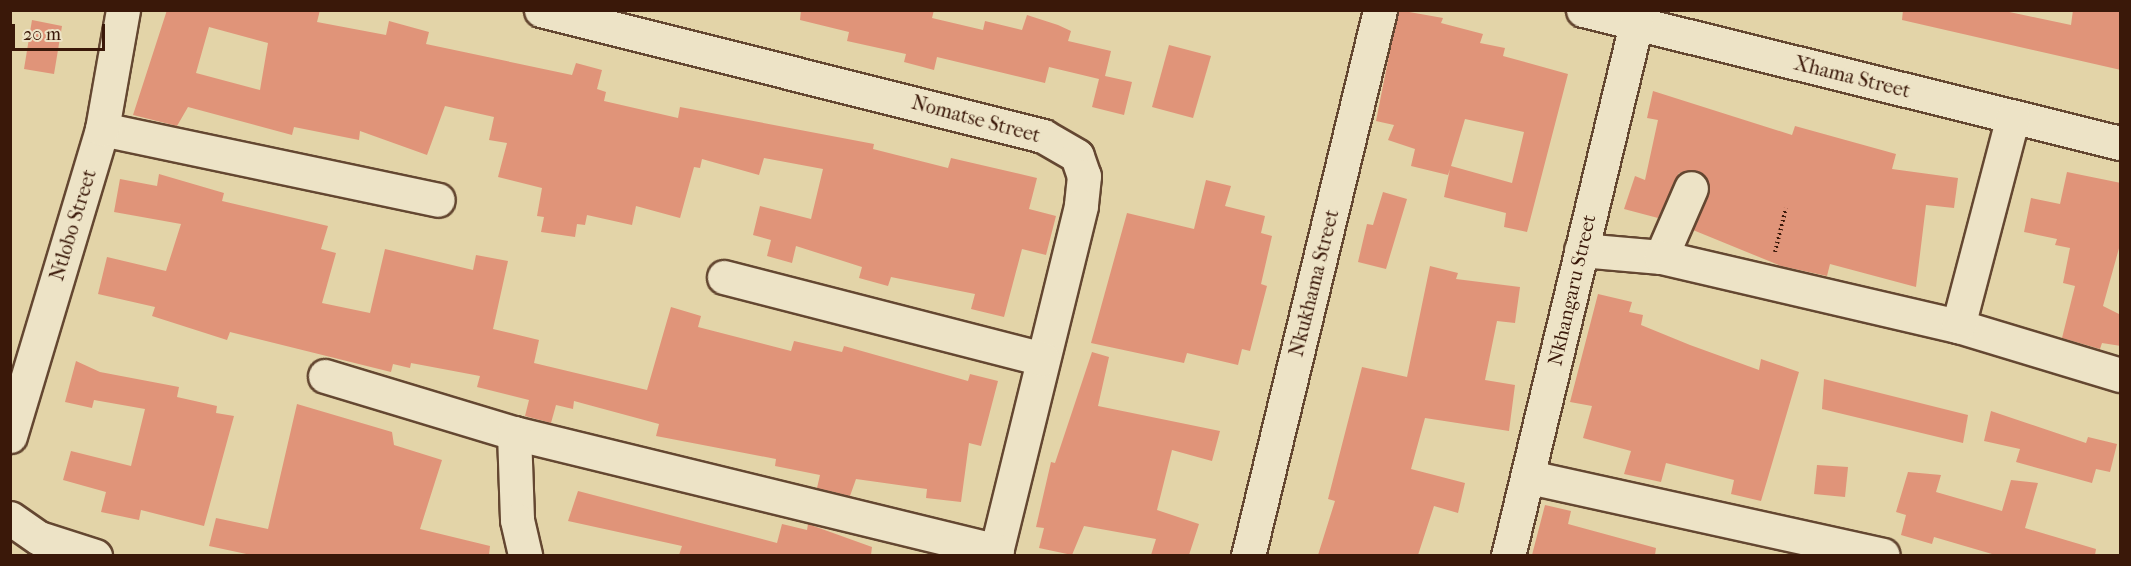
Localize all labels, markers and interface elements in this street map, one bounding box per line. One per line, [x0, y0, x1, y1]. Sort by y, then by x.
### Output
scale bar [15, 12, 108, 50]
text: 20 m [23, 24, 61, 45]
street label: Xhama Street [1791, 51, 1913, 103]
street label: Nomatse Street [909, 90, 1043, 148]
street label: Ntlobo Street [45, 166, 101, 284]
street label: Nkukhama Street [1284, 207, 1344, 359]
street label: Nkhangaru Street [1543, 212, 1601, 368]

